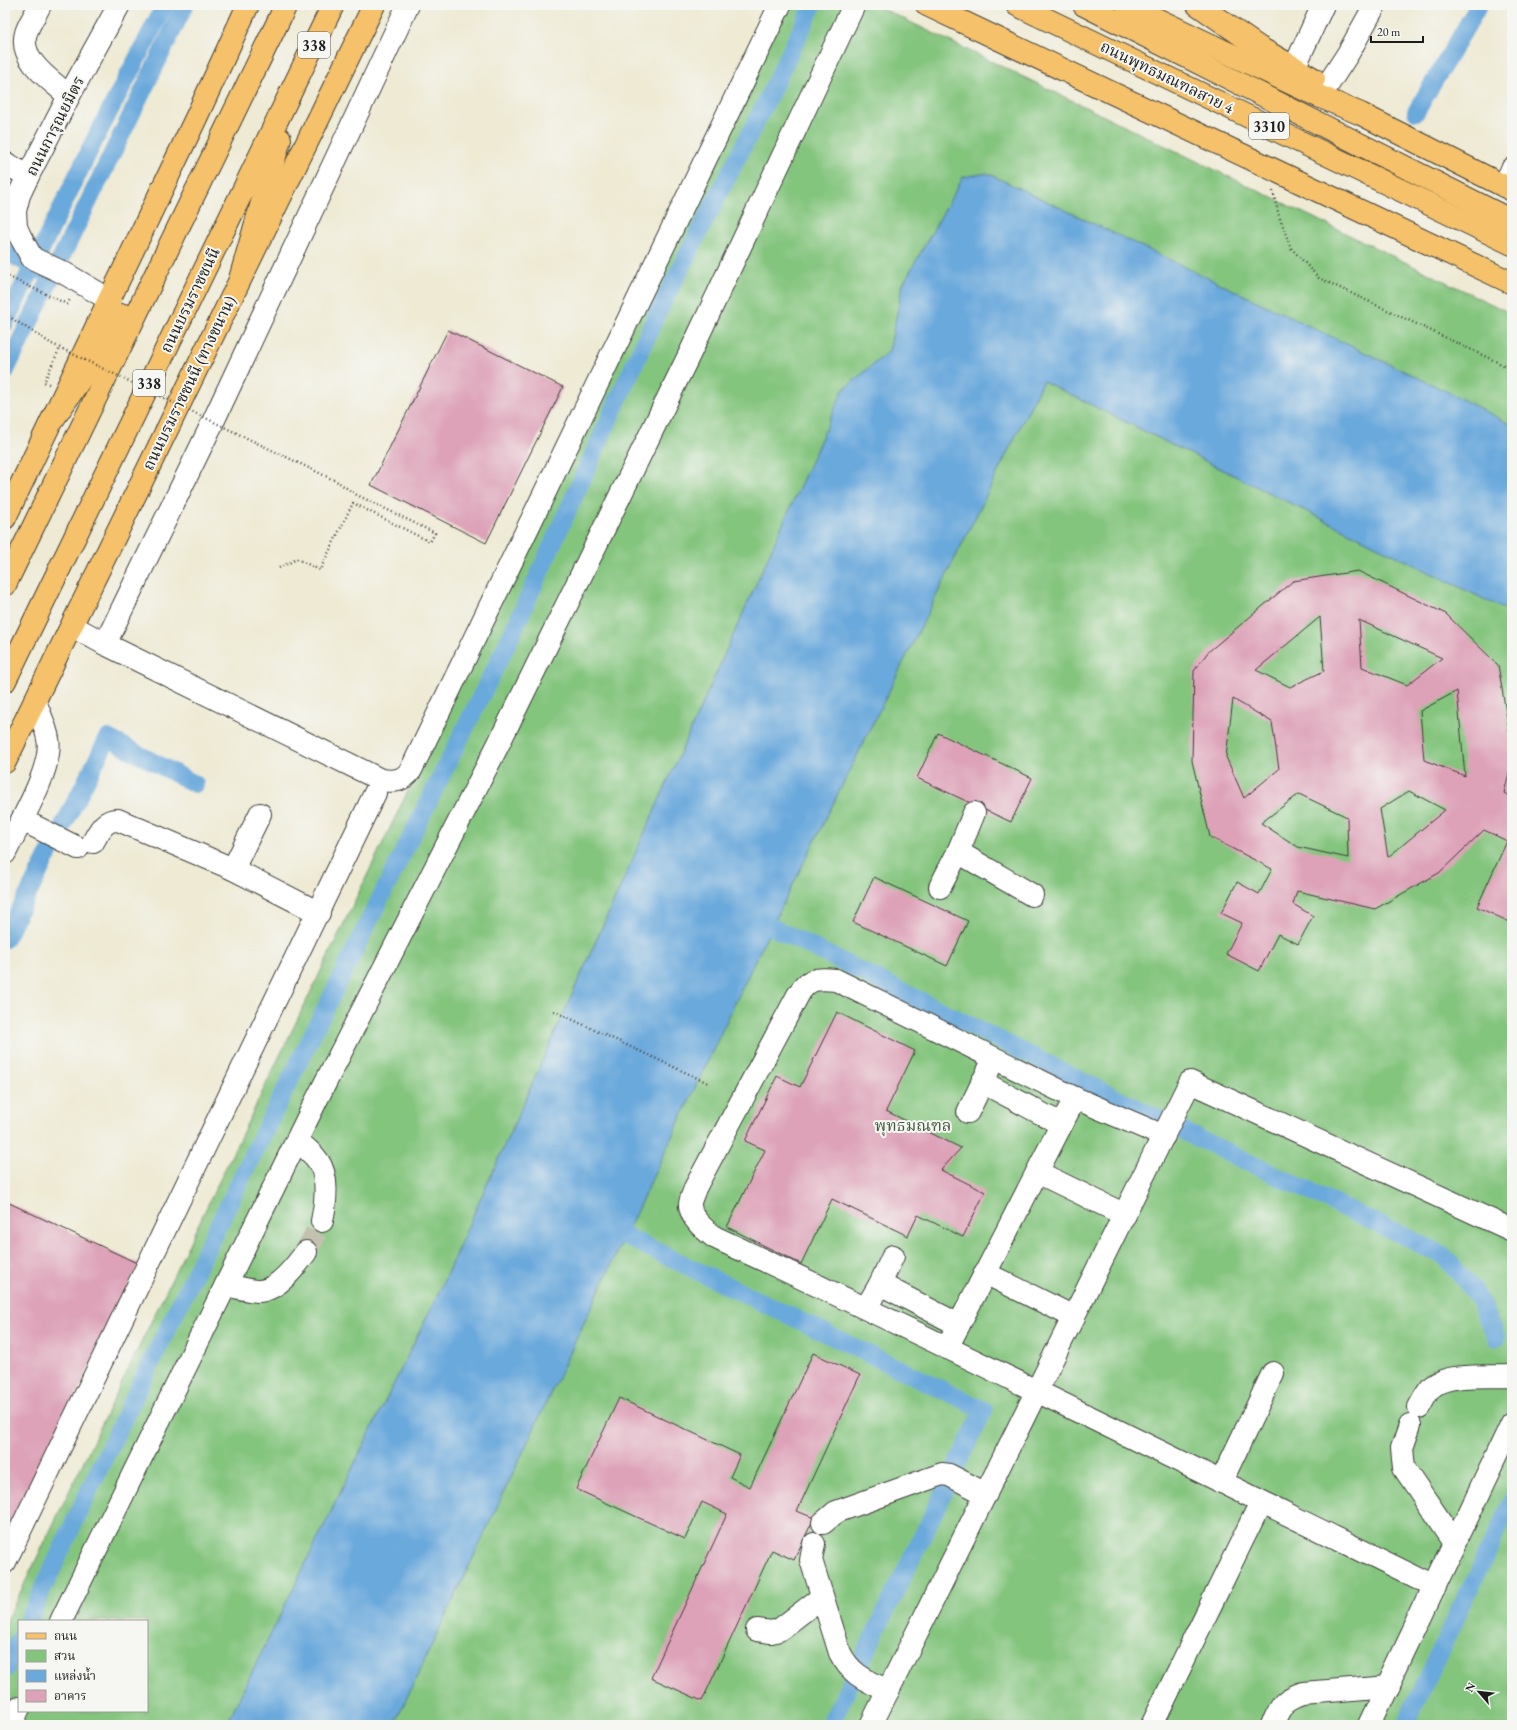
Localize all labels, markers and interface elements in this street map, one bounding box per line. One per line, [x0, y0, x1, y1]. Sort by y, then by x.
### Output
scale bar [1371, 18, 1423, 44]
text: 20 m [1377, 24, 1401, 40]
road number: 338 [298, 32, 330, 58]
street label: ถนนพุทธมณฑลสาย 4 [1096, 36, 1237, 119]
street label: ถนนการุณยมิตร [21, 72, 90, 180]
road number: 3310 [1249, 113, 1289, 139]
street label: ถนนบรมราชชนนี [155, 244, 225, 356]
street label: ถนนบรมราชชนนี (ทางขนาน) [138, 292, 240, 474]
road number: 338 [133, 370, 165, 396]
park label: พุทธมณฑล [875, 1115, 951, 1137]
legend [18, 1620, 148, 1712]
text: ถนน [54, 1628, 77, 1644]
text: สวน [54, 1648, 76, 1664]
text: แหล่งน้ำ [54, 1667, 96, 1684]
north arrow [1459, 1672, 1499, 1712]
text: N [1462, 1680, 1478, 1695]
text: อาคาร [54, 1688, 86, 1704]

